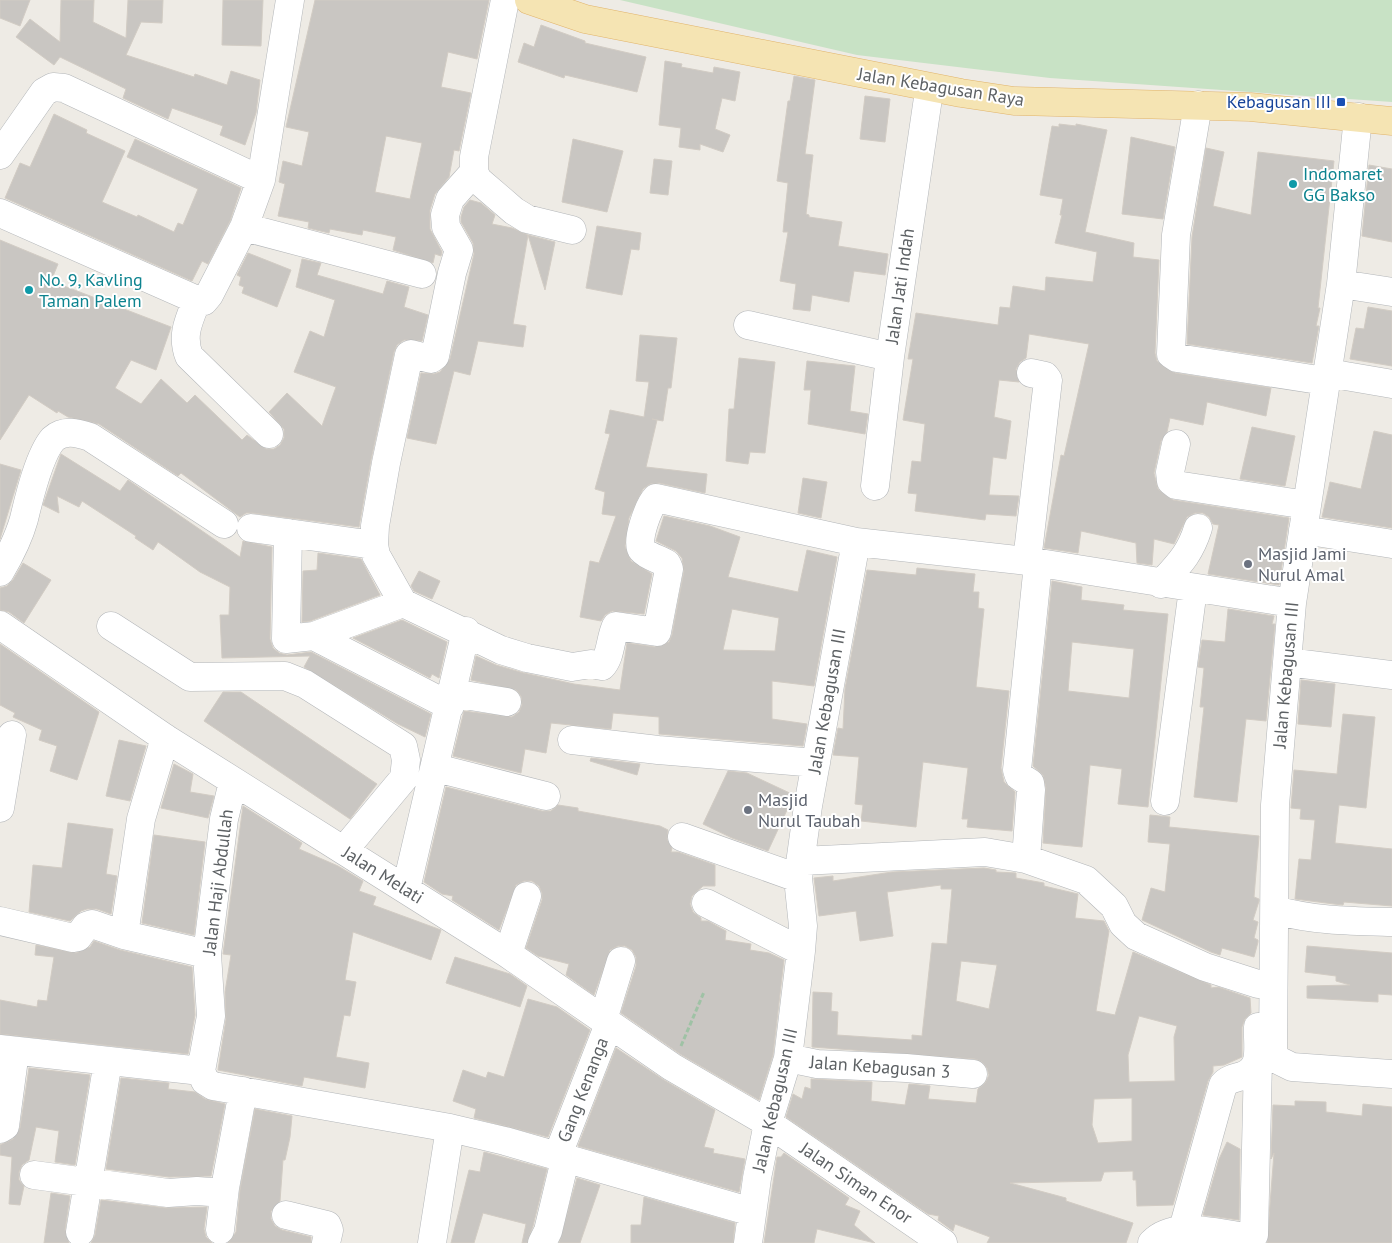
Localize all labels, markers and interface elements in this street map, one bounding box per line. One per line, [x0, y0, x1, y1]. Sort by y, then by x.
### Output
street label: Jalan Kebagusan Raya [855, 62, 1026, 111]
place label: Kebagusan III [1227, 90, 1331, 113]
marker: Kebagusan III [1335, 96, 1347, 108]
place label: Indomaret GG Bakso [1303, 162, 1382, 206]
marker: Indomaret GG Bakso [1287, 178, 1299, 190]
street label: Jalan Jati Indah [880, 227, 919, 346]
place label: No. 9, Kavling Taman Palem [39, 268, 143, 312]
marker: No. 9, Kavling Taman Palem [23, 284, 35, 296]
place label: Masjid Jami Nurul Amal [1258, 542, 1346, 586]
marker: Masjid Jami Nurul Amal [1242, 558, 1254, 570]
street label: Jalan Kebagusan III [1268, 601, 1303, 750]
street label: Jalan Kebagusan III [802, 626, 851, 776]
place label: Masjid Nurul Taubah [758, 788, 860, 832]
marker: Masjid Nurul Taubah [742, 804, 754, 816]
street label: Jalan Haji Abdullah [197, 808, 238, 957]
street label: Jalan Melati [338, 840, 428, 909]
street label: Jalan Kebagusan III [747, 1026, 802, 1175]
street label: Gang Kenanga [552, 1034, 613, 1146]
street label: Jalan Kebagusan 3 [808, 1050, 951, 1083]
street label: Jalan Siman Enor [795, 1136, 917, 1229]

